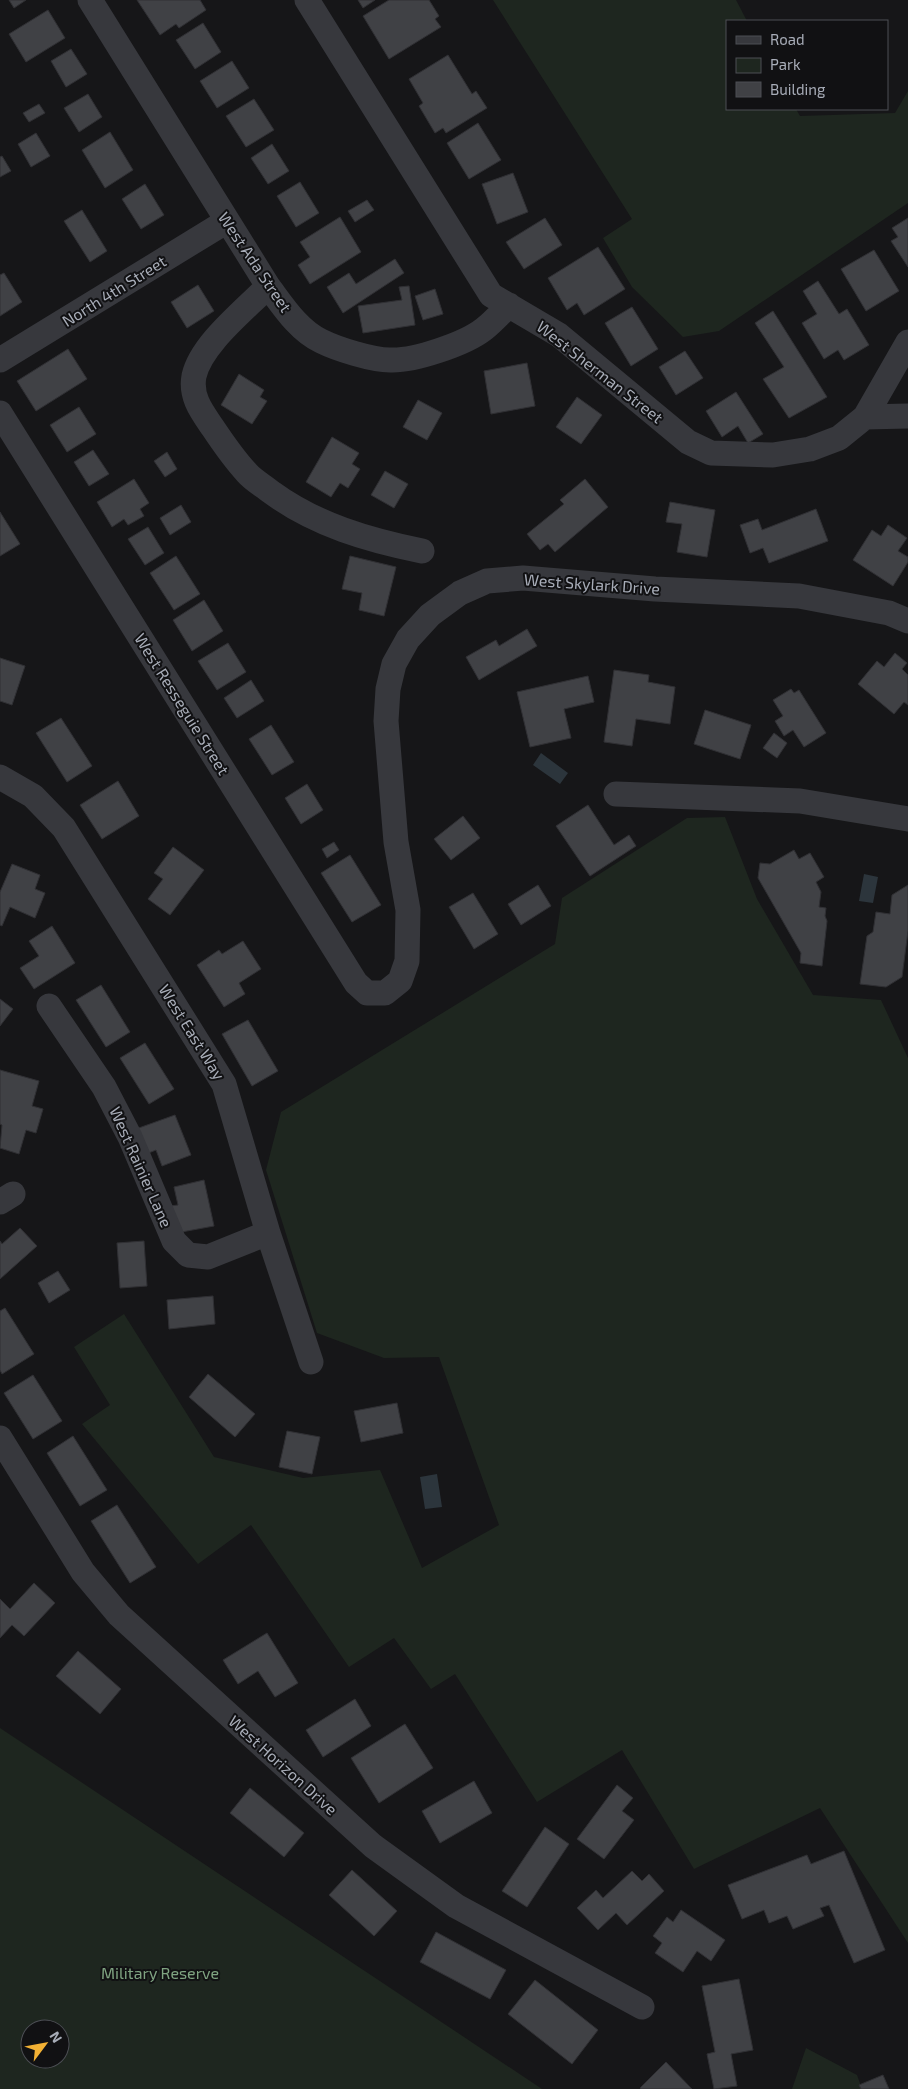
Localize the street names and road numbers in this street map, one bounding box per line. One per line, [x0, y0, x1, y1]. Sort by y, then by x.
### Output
street label: West Ada Street [215, 208, 296, 315]
street label: North 4th Street [58, 251, 169, 330]
street label: West Sherman Street [534, 317, 667, 427]
street label: West Skylark Drive [523, 569, 661, 598]
street label: West Resseguie Street [131, 630, 234, 778]
street label: West East Way [156, 981, 230, 1083]
street label: West Rainier Lane [106, 1103, 177, 1230]
street label: West Horizon Drive [225, 1711, 342, 1818]

